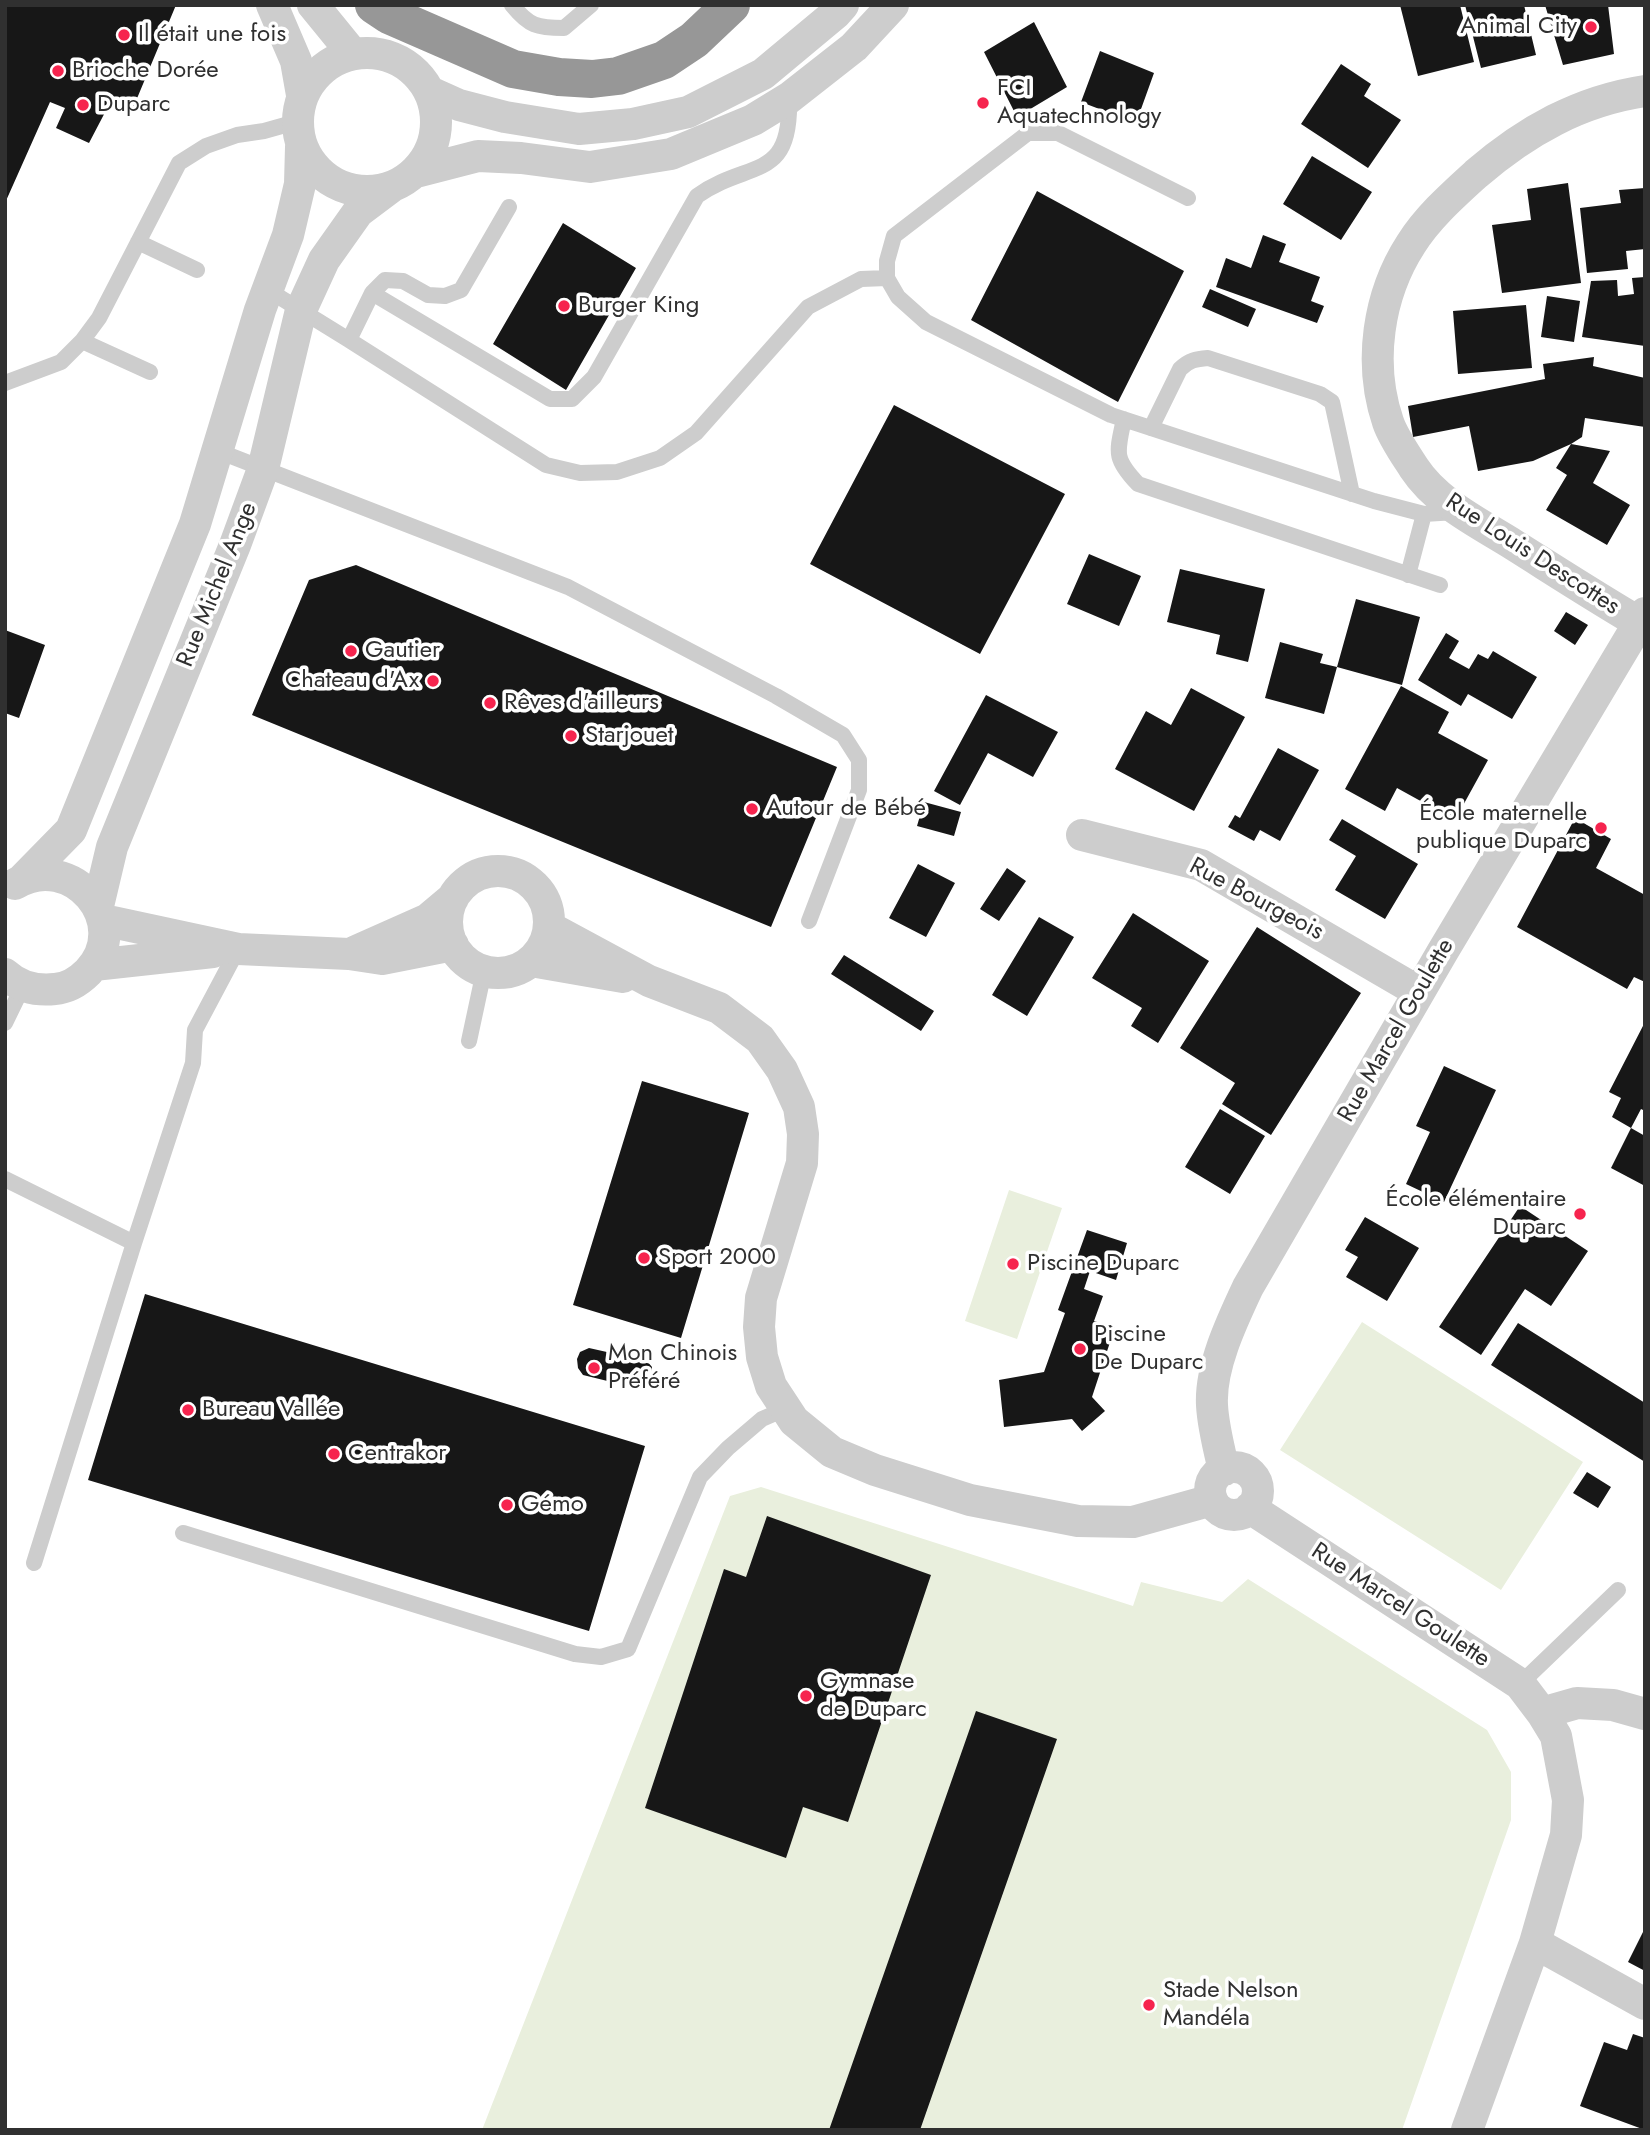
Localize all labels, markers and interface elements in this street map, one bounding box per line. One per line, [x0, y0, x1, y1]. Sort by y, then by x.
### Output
place label: Animal City [1460, 13, 1577, 41]
marker: Animal City [1583, 19, 1599, 35]
place label: Il était une fois [138, 21, 286, 49]
marker: Il était une fois [116, 27, 132, 43]
place label: Brioche Dorée [72, 57, 219, 85]
marker: Brioche Dorée [50, 63, 66, 79]
place label: FCI Aquatechnology [997, 75, 1161, 131]
place label: Duparc [97, 91, 170, 119]
marker: FCI Aquatechnology [975, 95, 991, 111]
marker: Duparc [75, 97, 91, 113]
place label: Burger King [578, 292, 699, 320]
marker: Burger King [556, 298, 572, 314]
street label: Rue Louis Descottes [1440, 488, 1624, 622]
street label: Rue Michel Ange [172, 499, 264, 671]
place label: Gautier [365, 637, 440, 665]
marker: Gautier [343, 643, 359, 659]
place label: Chateau d'Ax [285, 667, 419, 695]
marker: Chateau d'Ax [425, 673, 441, 689]
place label: Rêves d'ailleurs [504, 689, 659, 717]
marker: Rêves d'ailleurs [482, 695, 498, 711]
place label: Starjouet [585, 722, 674, 750]
marker: Starjouet [563, 728, 579, 744]
place label: Autour de Bébé [766, 795, 926, 823]
place label: École maternelle publique Duparc [1416, 800, 1587, 856]
marker: Autour de Bébé [744, 801, 760, 817]
marker: École maternelle publique Duparc [1593, 820, 1609, 836]
street label: Rue Bourgeois [1184, 853, 1328, 947]
street label: Rue Marcel Goulette [1333, 934, 1461, 1128]
place label: École élémentaire Duparc [1385, 1186, 1566, 1242]
marker: École élémentaire Duparc [1572, 1206, 1588, 1222]
place label: Sport 2000 [658, 1244, 776, 1272]
marker: Sport 2000 [636, 1250, 652, 1266]
place label: Piscine Duparc [1027, 1250, 1179, 1278]
marker: Piscine Duparc [1005, 1256, 1021, 1272]
place label: Piscine De Duparc [1094, 1321, 1203, 1377]
place label: Mon Chinois Préféré [608, 1340, 737, 1396]
marker: Piscine De Duparc [1072, 1341, 1088, 1357]
marker: Mon Chinois Préféré [586, 1360, 602, 1376]
place label: Bureau Vallée [202, 1396, 340, 1424]
marker: Bureau Vallée [180, 1402, 196, 1418]
place label: Centrakor [348, 1440, 446, 1468]
marker: Centrakor [326, 1446, 342, 1462]
place label: Gémo [521, 1491, 584, 1519]
marker: Gémo [499, 1497, 515, 1513]
street label: Rue Marcel Goulette [1305, 1538, 1495, 1674]
place label: Gymnase de Duparc [820, 1668, 927, 1724]
marker: Gymnase de Duparc [798, 1688, 814, 1704]
place label: Stade Nelson Mandéla [1163, 1977, 1299, 2033]
marker: Stade Nelson Mandéla [1141, 1997, 1157, 2013]

